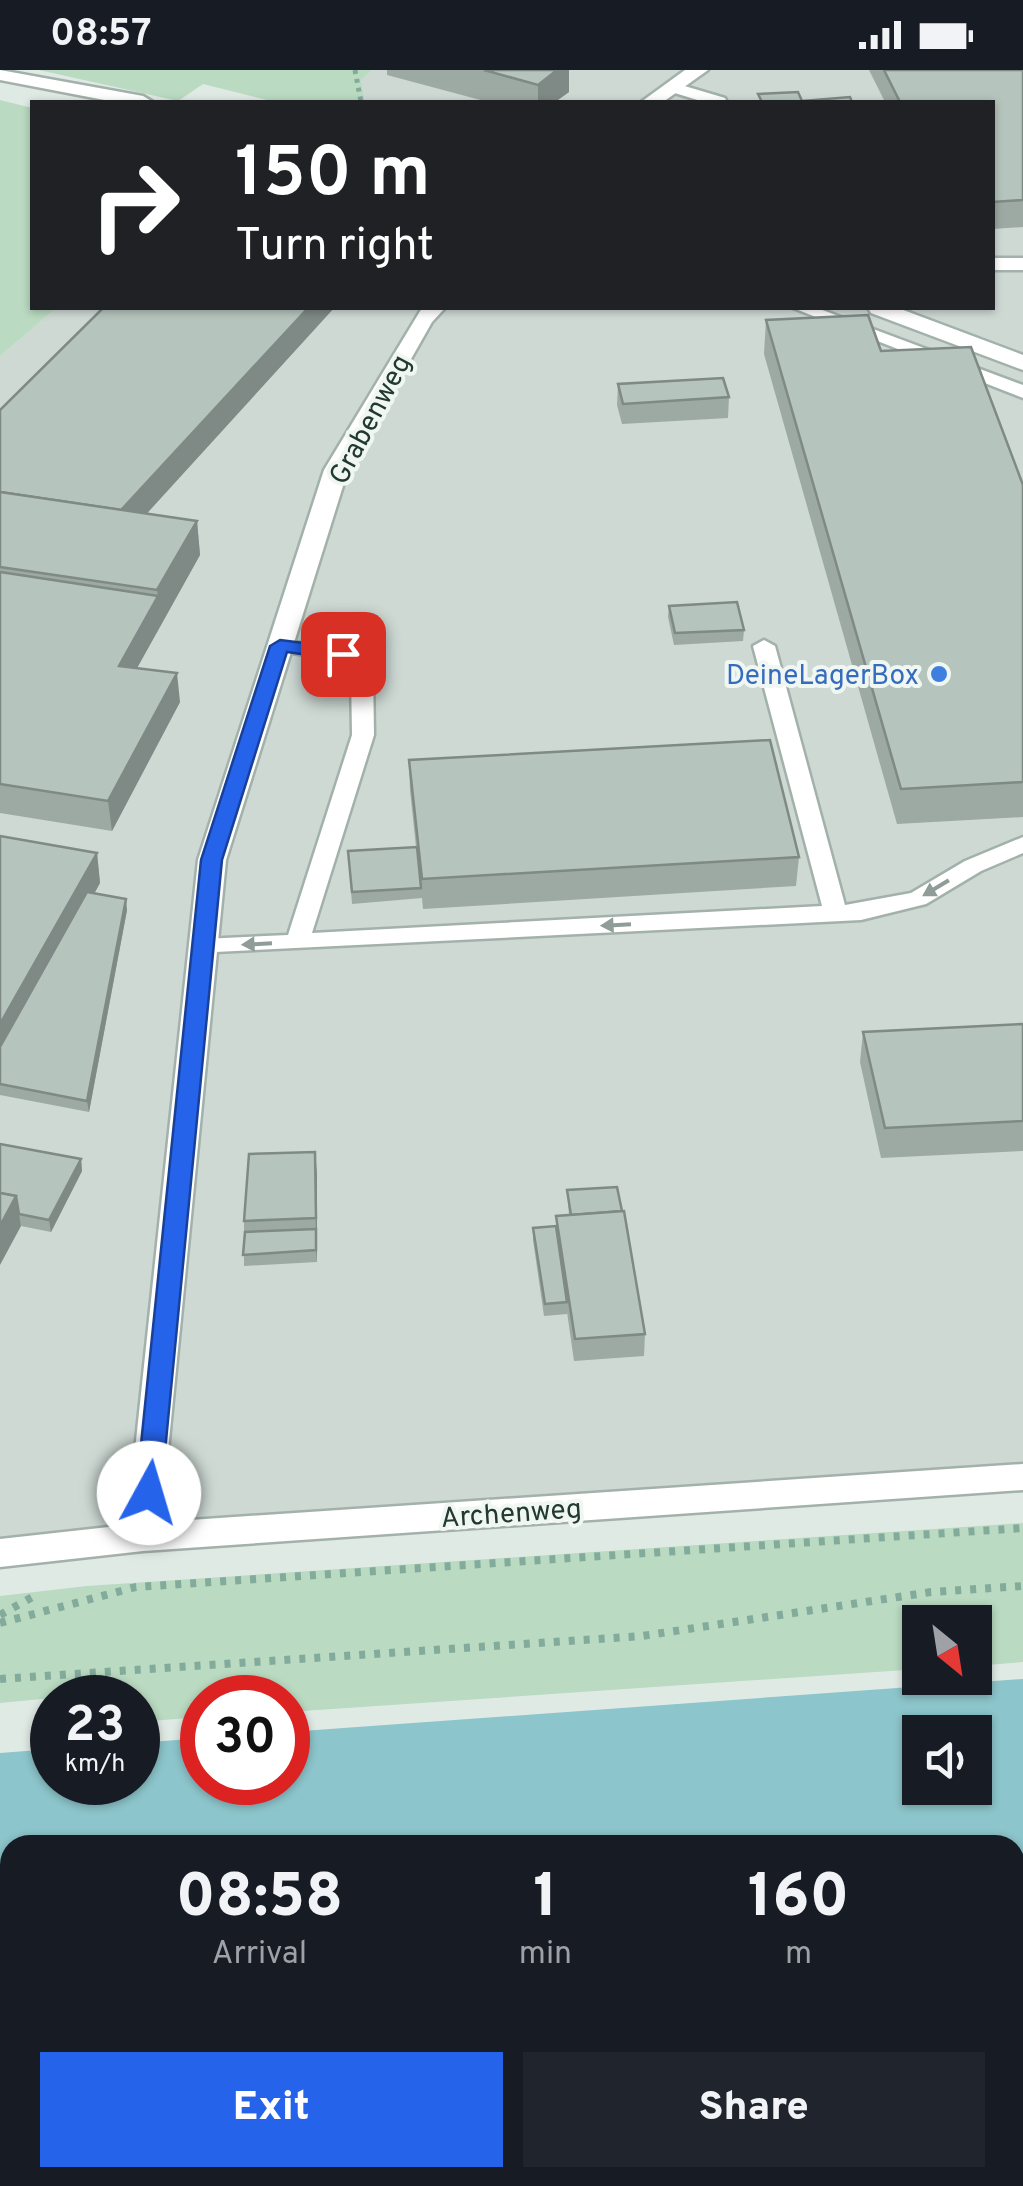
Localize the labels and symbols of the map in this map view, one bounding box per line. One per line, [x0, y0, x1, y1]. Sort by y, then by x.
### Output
street label: Grabenweg [322, 349, 421, 492]
pin [301, 612, 386, 697]
place label: DeineLagerBox [726, 659, 919, 695]
marker: DeineLagerBox [928, 663, 950, 685]
one-way arrow [922, 879, 950, 896]
one-way arrow [600, 917, 632, 933]
one-way arrow [240, 936, 272, 952]
position arrow [97, 1441, 201, 1545]
street label: Archenweg [439, 1492, 583, 1538]
north arrow [902, 1605, 992, 1695]
speed limit sign: 30 [180, 1675, 310, 1805]

